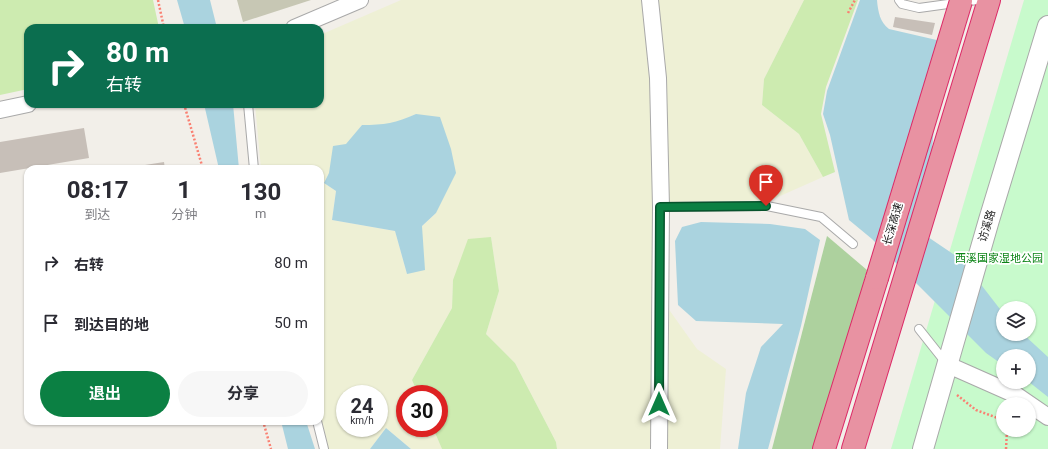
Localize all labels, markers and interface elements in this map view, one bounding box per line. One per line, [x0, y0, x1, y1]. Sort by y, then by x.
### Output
text: 80 m [106, 36, 169, 69]
icon: right [40, 40, 92, 92]
text: 右转 [106, 74, 142, 95]
pin [749, 165, 783, 206]
icon: arrive [755, 171, 777, 193]
text: 08:17 [67, 176, 129, 204]
text: 1 [177, 176, 191, 204]
text: 130 [240, 178, 281, 206]
street label: 长深高速 [880, 201, 906, 247]
text: m [255, 206, 266, 221]
text: 到达 [85, 207, 111, 222]
text: 分钟 [171, 207, 197, 222]
street label: 访溪路 [976, 208, 998, 244]
icon: right [40, 252, 62, 274]
park label: 西溪国家湿地公园 [955, 252, 1043, 265]
text: 80 m [274, 254, 308, 272]
text: 右转 [74, 256, 104, 274]
map controls [996, 301, 1036, 437]
button: layers [996, 301, 1036, 341]
icon: arrive [40, 312, 62, 334]
text: 50 m [274, 314, 308, 332]
text: 到达目的地 [74, 316, 149, 334]
button: + [996, 349, 1036, 389]
button: 退出 [40, 371, 170, 417]
button: 分享 [178, 371, 308, 417]
position arrow [638, 383, 680, 425]
speed limit sign: 30 [396, 385, 448, 437]
text: 24 [351, 394, 373, 418]
button: − [996, 397, 1036, 437]
text: km/h [350, 415, 374, 426]

